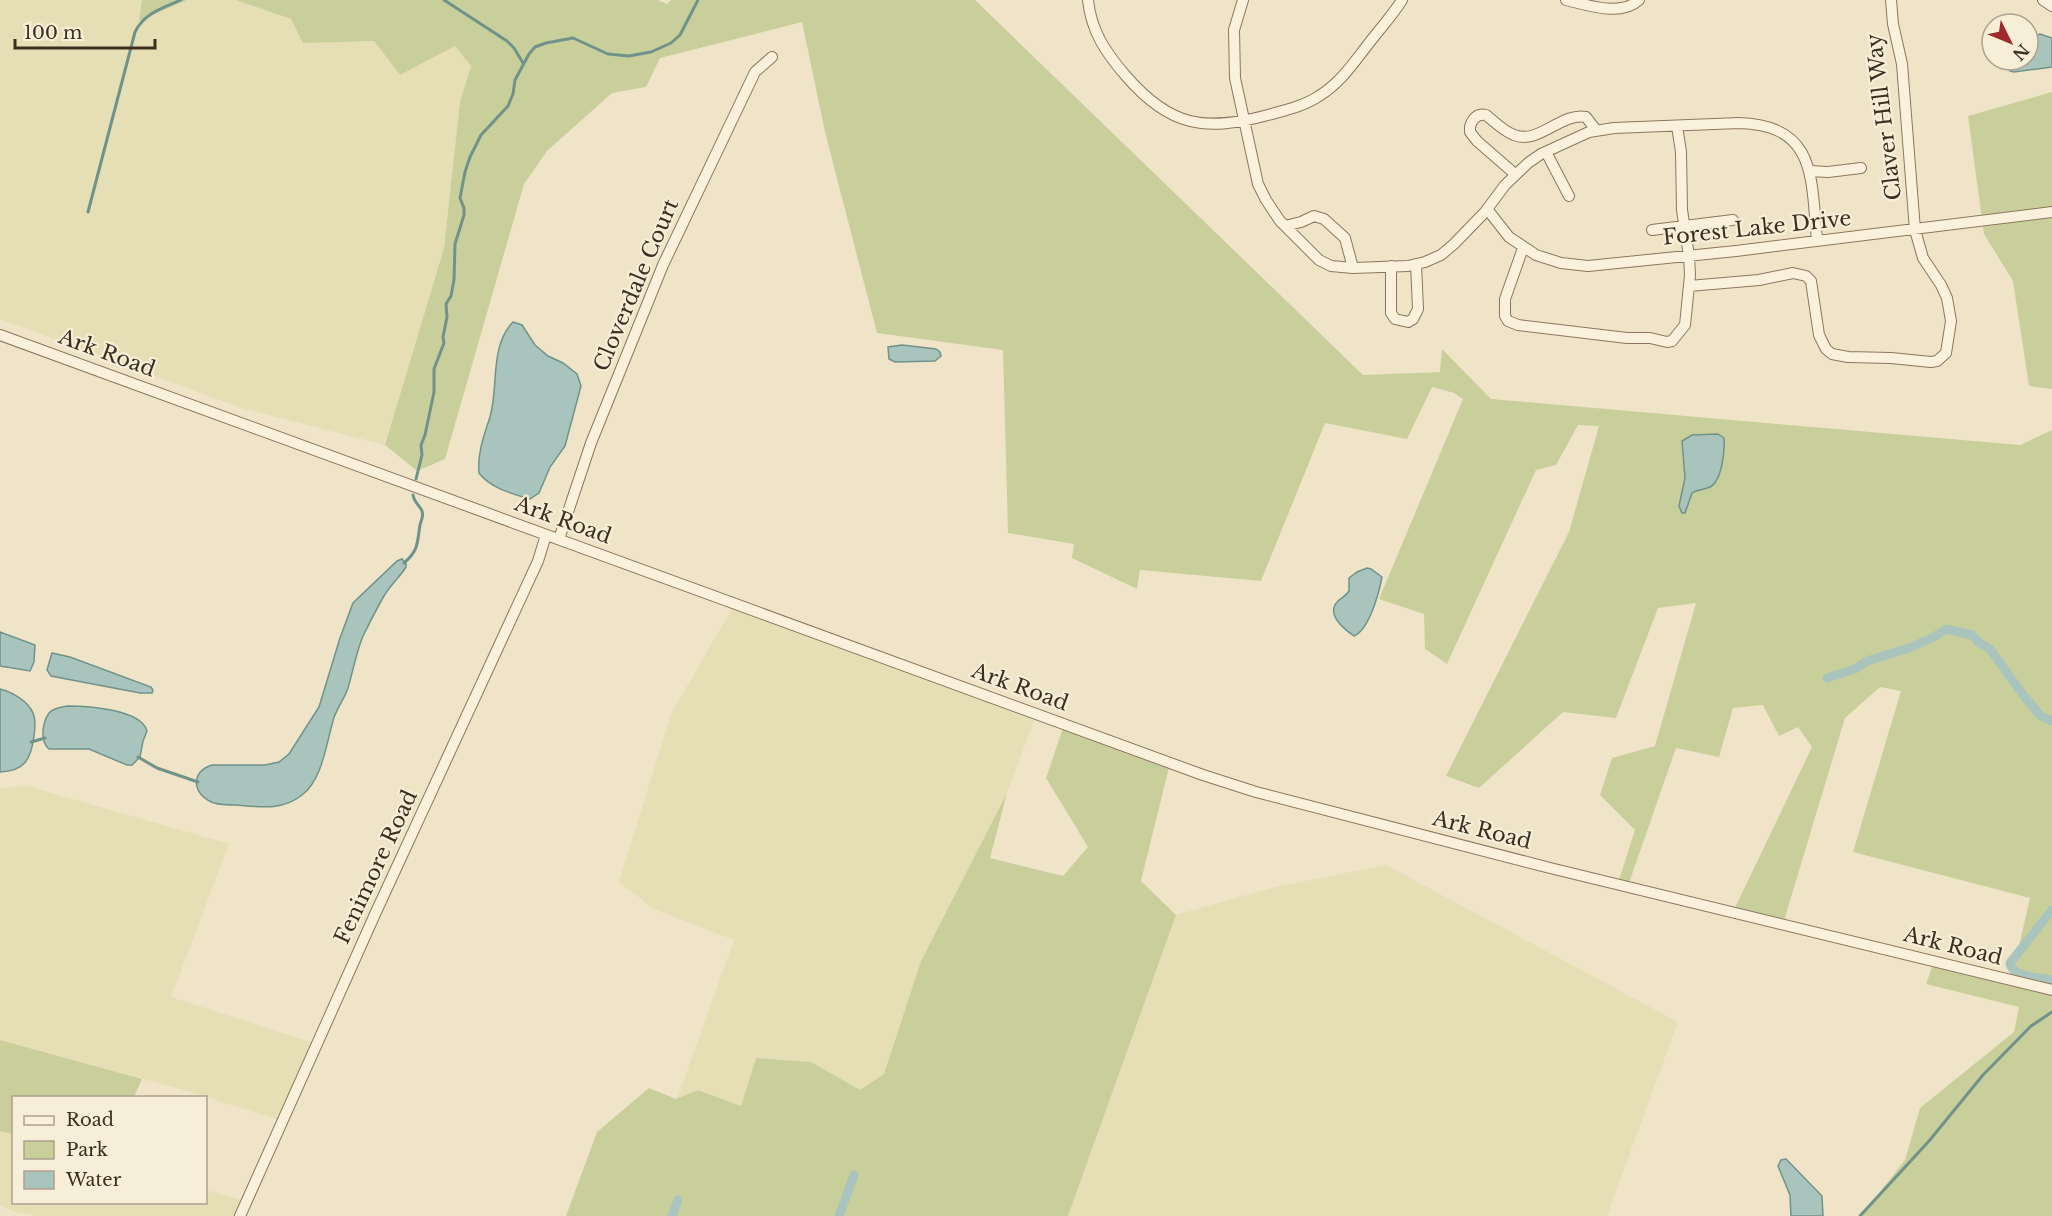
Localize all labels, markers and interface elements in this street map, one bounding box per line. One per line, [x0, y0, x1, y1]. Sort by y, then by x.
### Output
scale bar [15, 12, 154, 50]
north arrow [1980, 12, 2040, 72]
text: 100 m [24, 22, 82, 44]
street label: Claver Hill Way [1861, 32, 1907, 202]
text: N [2009, 40, 2033, 65]
street label: Cloverdale Court [588, 195, 684, 375]
street label: Forest Lake Drive [1661, 205, 1853, 251]
street label: Ark Road [54, 323, 159, 382]
street label: Ark Road [510, 490, 615, 549]
street label: Ark Road [967, 657, 1072, 716]
street label: Fenimore Road [329, 786, 423, 948]
street label: Ark Road [1429, 805, 1534, 855]
street label: Ark Road [1900, 921, 2005, 971]
legend [12, 1096, 207, 1204]
text: Road [66, 1109, 114, 1131]
text: Park [66, 1139, 108, 1161]
text: Water [65, 1169, 122, 1191]

